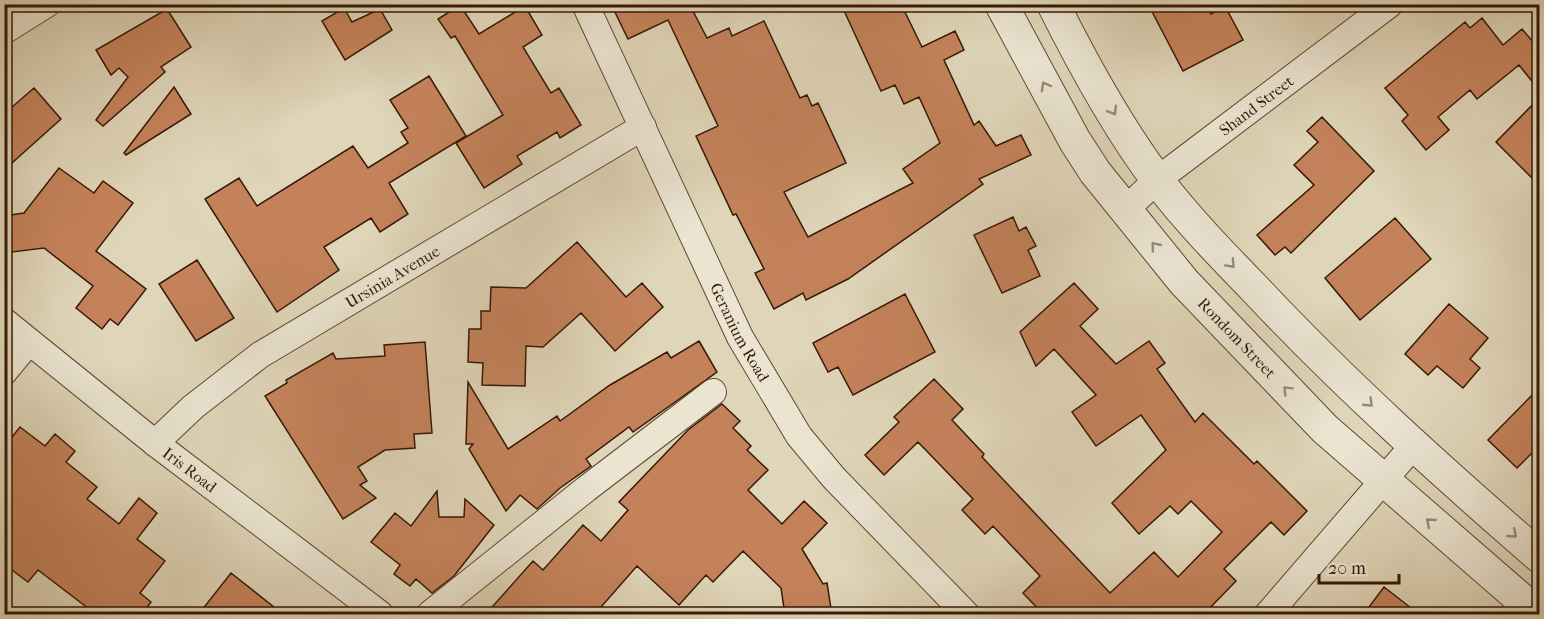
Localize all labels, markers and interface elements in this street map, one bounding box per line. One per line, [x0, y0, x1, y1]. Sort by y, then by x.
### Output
street label: Shand Street [1215, 71, 1297, 139]
one-way arrow [1040, 82, 1052, 92]
one-way arrow [1105, 105, 1117, 115]
street label: Ursinia Avenue [342, 241, 443, 312]
one-way arrow [1151, 242, 1162, 253]
one-way arrow [1224, 257, 1235, 268]
street label: Geranium Road [707, 280, 774, 385]
street label: Rondom Street [1194, 293, 1280, 382]
one-way arrow [1283, 387, 1294, 398]
one-way arrow [1362, 396, 1372, 407]
street label: Iris Road [159, 443, 221, 496]
one-way arrow [1426, 518, 1437, 529]
one-way arrow [1506, 527, 1517, 538]
scale bar [1319, 547, 1398, 585]
text: 20 m [1328, 558, 1366, 579]

